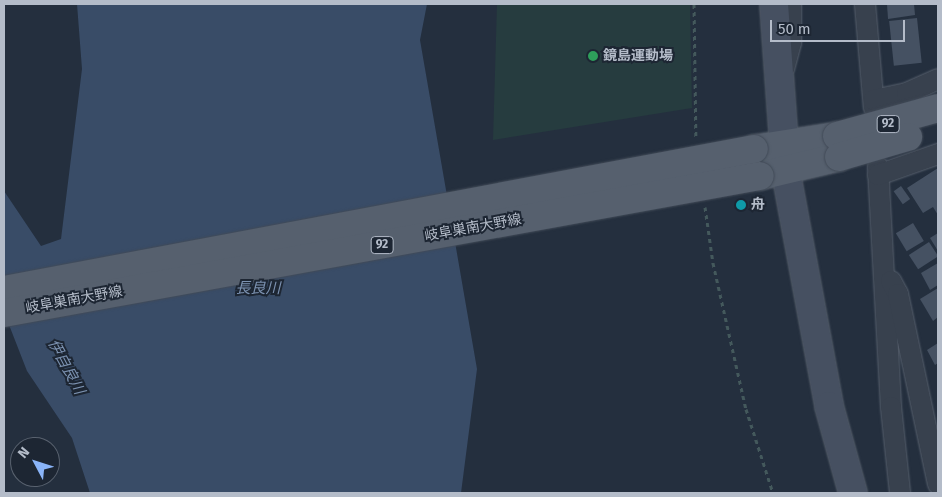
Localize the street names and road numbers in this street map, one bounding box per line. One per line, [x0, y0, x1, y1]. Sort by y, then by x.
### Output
road number: 92 [876, 115, 900, 134]
street label: 岐阜巣南大野線 [423, 211, 523, 245]
road number: 92 [370, 236, 394, 254]
street label: 岐阜巣南大野線 [24, 283, 124, 317]

